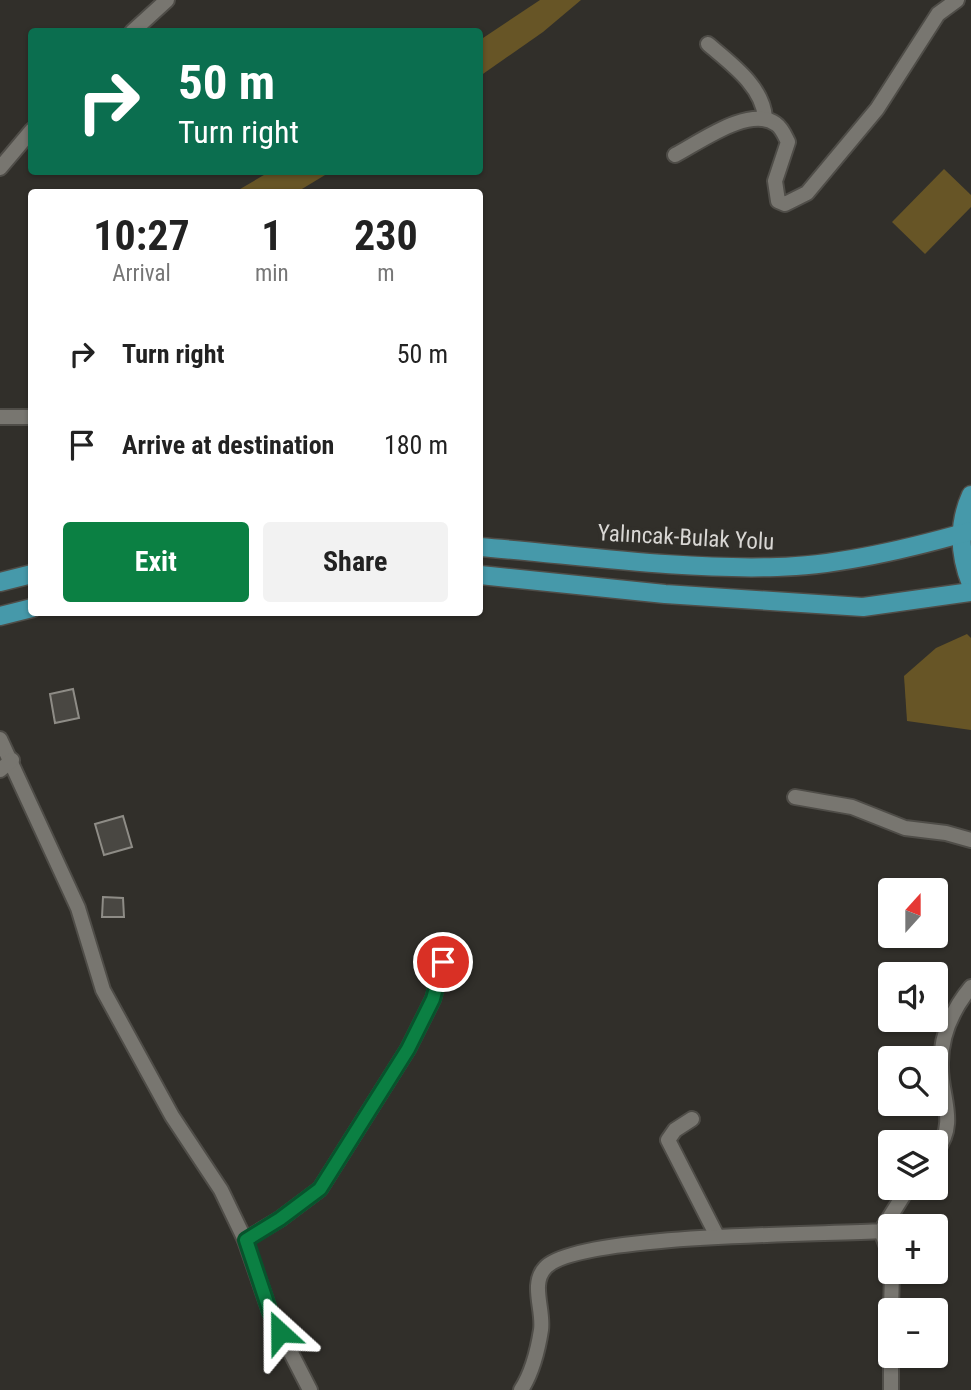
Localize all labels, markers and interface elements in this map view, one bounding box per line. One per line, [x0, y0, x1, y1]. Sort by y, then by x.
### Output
text: 50 m [178, 54, 275, 111]
icon: right [63, 56, 154, 147]
text: Turn right [178, 113, 299, 151]
text: 10:27 [93, 211, 190, 260]
text: 1 [261, 211, 282, 260]
text: 230 [354, 211, 418, 260]
text: Arrival [112, 260, 171, 287]
text: min [255, 260, 289, 287]
text: m [377, 260, 394, 287]
icon: right [63, 335, 101, 373]
text: Turn right [122, 339, 224, 369]
text: 50 m [397, 339, 448, 369]
icon: arrive [63, 426, 101, 464]
text: Arrive at destination [122, 430, 334, 460]
text: 180 m [384, 430, 448, 460]
street label: Yalıncak-Bulak Yolu [597, 519, 775, 556]
button: Exit [63, 522, 249, 602]
button: Share [263, 522, 448, 602]
north arrow [878, 878, 948, 948]
map controls [878, 878, 948, 1368]
pin [413, 932, 473, 992]
icon: arrive [424, 943, 462, 981]
button: sound [878, 962, 948, 1032]
button: search [878, 1046, 948, 1116]
button: layers [878, 1130, 948, 1200]
button: + [878, 1214, 948, 1284]
position arrow [243, 1295, 317, 1369]
button: − [878, 1298, 948, 1368]

